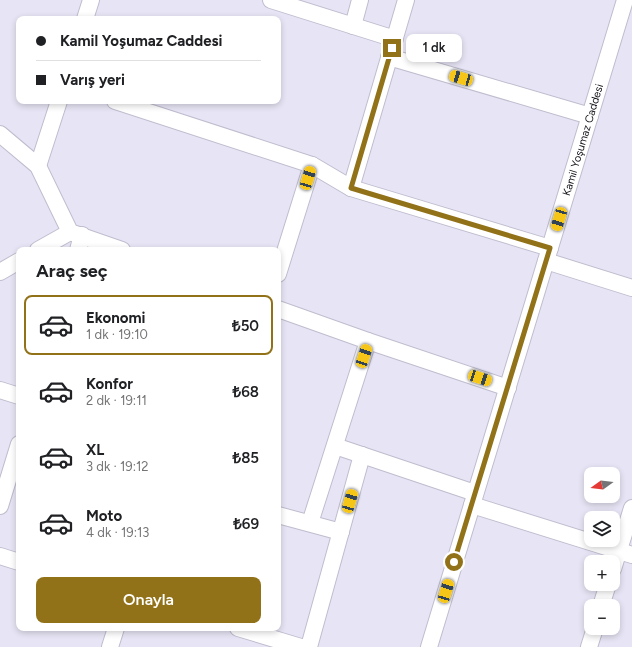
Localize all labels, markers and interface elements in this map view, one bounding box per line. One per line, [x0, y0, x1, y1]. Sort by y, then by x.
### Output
text: Kamil Yoşumaz Caddesi [60, 32, 222, 50]
callout: 1 dk [406, 34, 462, 62]
route end [383, 39, 401, 57]
text: 1 dk [423, 40, 445, 55]
car [448, 69, 474, 87]
text: Varış yeri [60, 71, 125, 89]
street label: Kamil Yoşumaz Caddesi [560, 82, 606, 197]
car [299, 165, 317, 191]
car [550, 206, 568, 232]
text: Araç seç [36, 260, 108, 282]
icon: car [38, 307, 74, 343]
text: Ekonomi [86, 309, 145, 327]
text: ₺50 [232, 317, 259, 335]
text: 1 dk · 19:10 [86, 327, 148, 342]
car [355, 343, 373, 369]
car [467, 369, 493, 387]
icon: car [38, 373, 74, 409]
text: Konfor [86, 375, 133, 393]
text: ₺68 [233, 383, 259, 401]
text: 2 dk · 19:11 [86, 393, 147, 408]
icon: car [38, 439, 74, 475]
text: XL [86, 441, 104, 459]
text: ₺85 [233, 449, 259, 467]
text: 3 dk · 19:12 [86, 459, 149, 474]
north arrow [584, 467, 620, 503]
map controls [584, 467, 620, 635]
car [341, 488, 359, 514]
icon: car [38, 505, 74, 541]
text: Moto [86, 507, 122, 525]
button: layers [584, 511, 620, 547]
text: ₺69 [233, 515, 259, 533]
text: 4 dk · 19:13 [86, 525, 149, 540]
route start [445, 553, 463, 571]
button: + [584, 555, 620, 591]
button: Onayla [36, 577, 261, 623]
car [437, 578, 455, 604]
button: − [584, 599, 620, 635]

